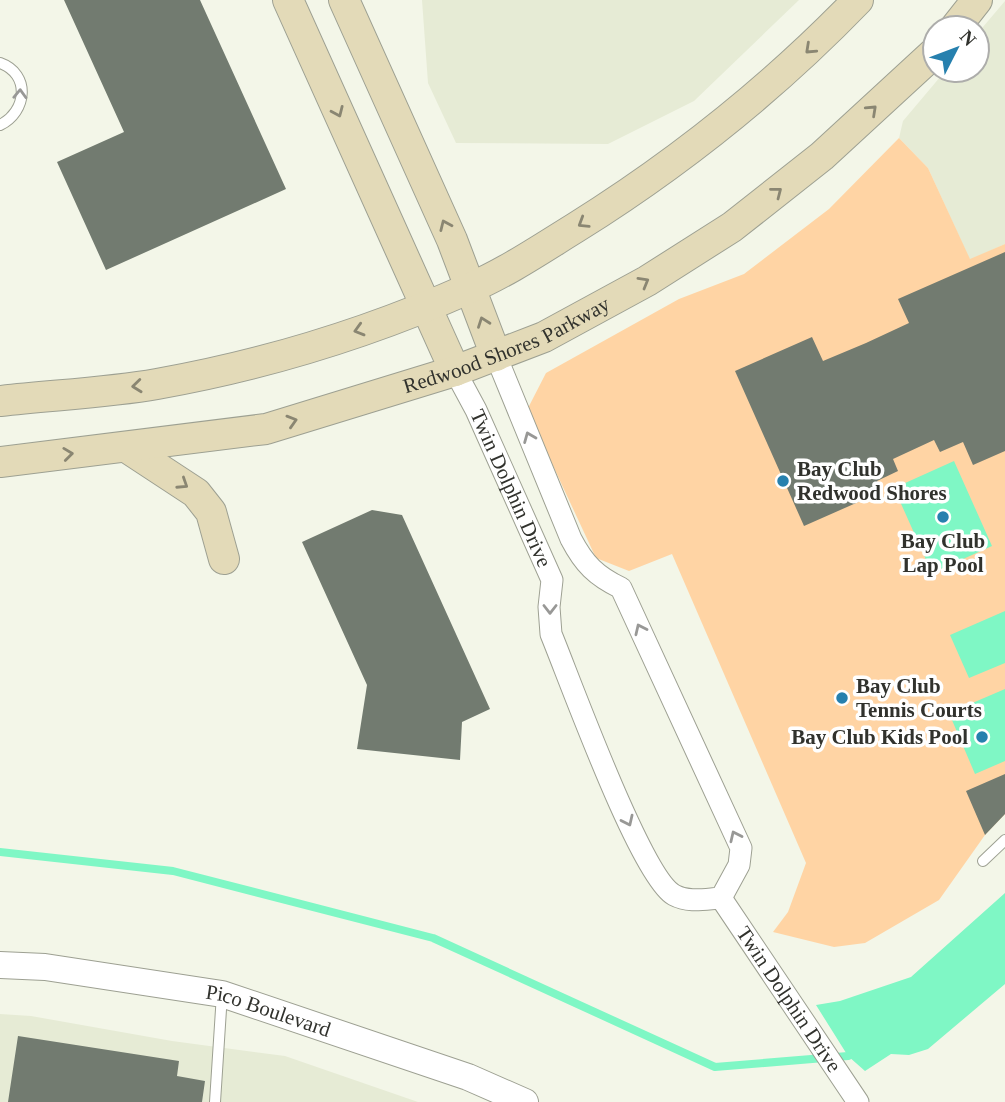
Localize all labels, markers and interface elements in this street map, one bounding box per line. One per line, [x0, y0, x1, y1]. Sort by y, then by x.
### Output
north arrow [921, 14, 991, 84]
text: N [956, 26, 981, 50]
one-way arrow [805, 40, 818, 53]
one-way arrow [12, 88, 28, 99]
one-way arrow [330, 105, 344, 117]
one-way arrow [864, 105, 877, 118]
one-way arrow [769, 187, 782, 200]
one-way arrow [577, 215, 590, 228]
one-way arrow [439, 220, 453, 232]
one-way arrow [637, 277, 650, 290]
street label: Redwood Shores Parkway [400, 291, 614, 398]
one-way arrow [477, 316, 491, 328]
one-way arrow [354, 322, 366, 337]
one-way arrow [131, 379, 143, 394]
street label: Twin Dolphin Drive [465, 406, 557, 571]
one-way arrow [286, 414, 298, 429]
one-way arrow [524, 432, 538, 444]
one-way arrow [62, 446, 74, 461]
place label: Bay Club Redwood Shores [797, 457, 947, 505]
marker: Bay Club Redwood Shores [775, 473, 791, 489]
one-way arrow [175, 476, 188, 489]
marker: Bay Club Lap Pool [935, 509, 951, 525]
place label: Bay Club Lap Pool [901, 529, 985, 577]
one-way arrow [542, 604, 558, 614]
one-way arrow [634, 624, 648, 636]
place label: Bay Club Tennis Courts [856, 674, 982, 722]
marker: Bay Club Tennis Courts [834, 690, 850, 706]
place label: Bay Club Kids Pool [791, 725, 968, 749]
marker: Bay Club Kids Pool [974, 729, 990, 745]
one-way arrow [620, 814, 634, 826]
one-way arrow [729, 830, 743, 843]
street label: Twin Dolphin Drive [732, 922, 846, 1077]
street label: Pico Boulevard [204, 980, 334, 1042]

